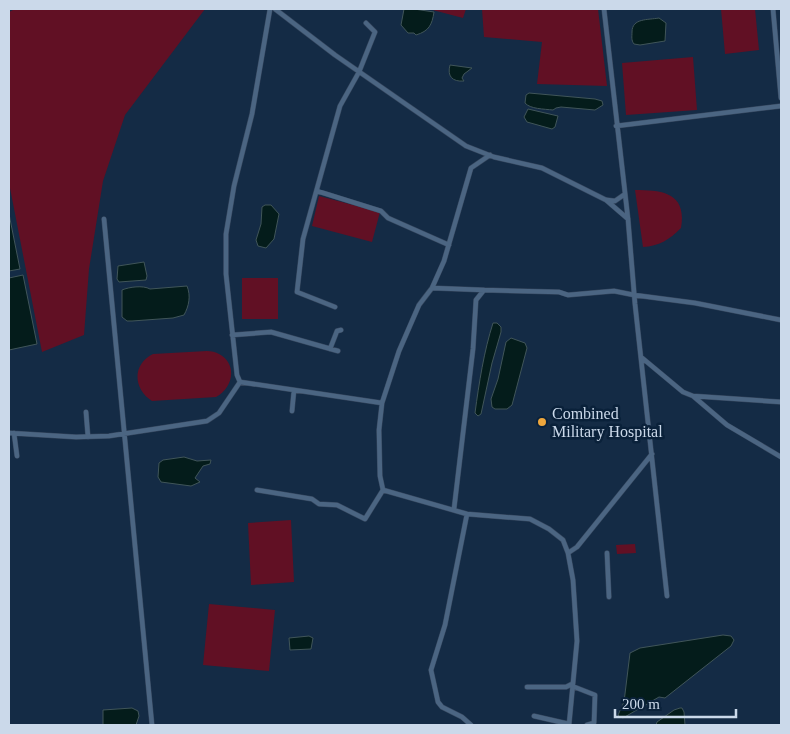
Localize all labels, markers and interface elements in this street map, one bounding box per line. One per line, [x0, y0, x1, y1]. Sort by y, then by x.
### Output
place label: Combined Military Hospital [552, 405, 663, 441]
marker: Combined Military Hospital [536, 416, 548, 428]
scale bar [615, 686, 736, 718]
text: 200 m [622, 696, 660, 712]

